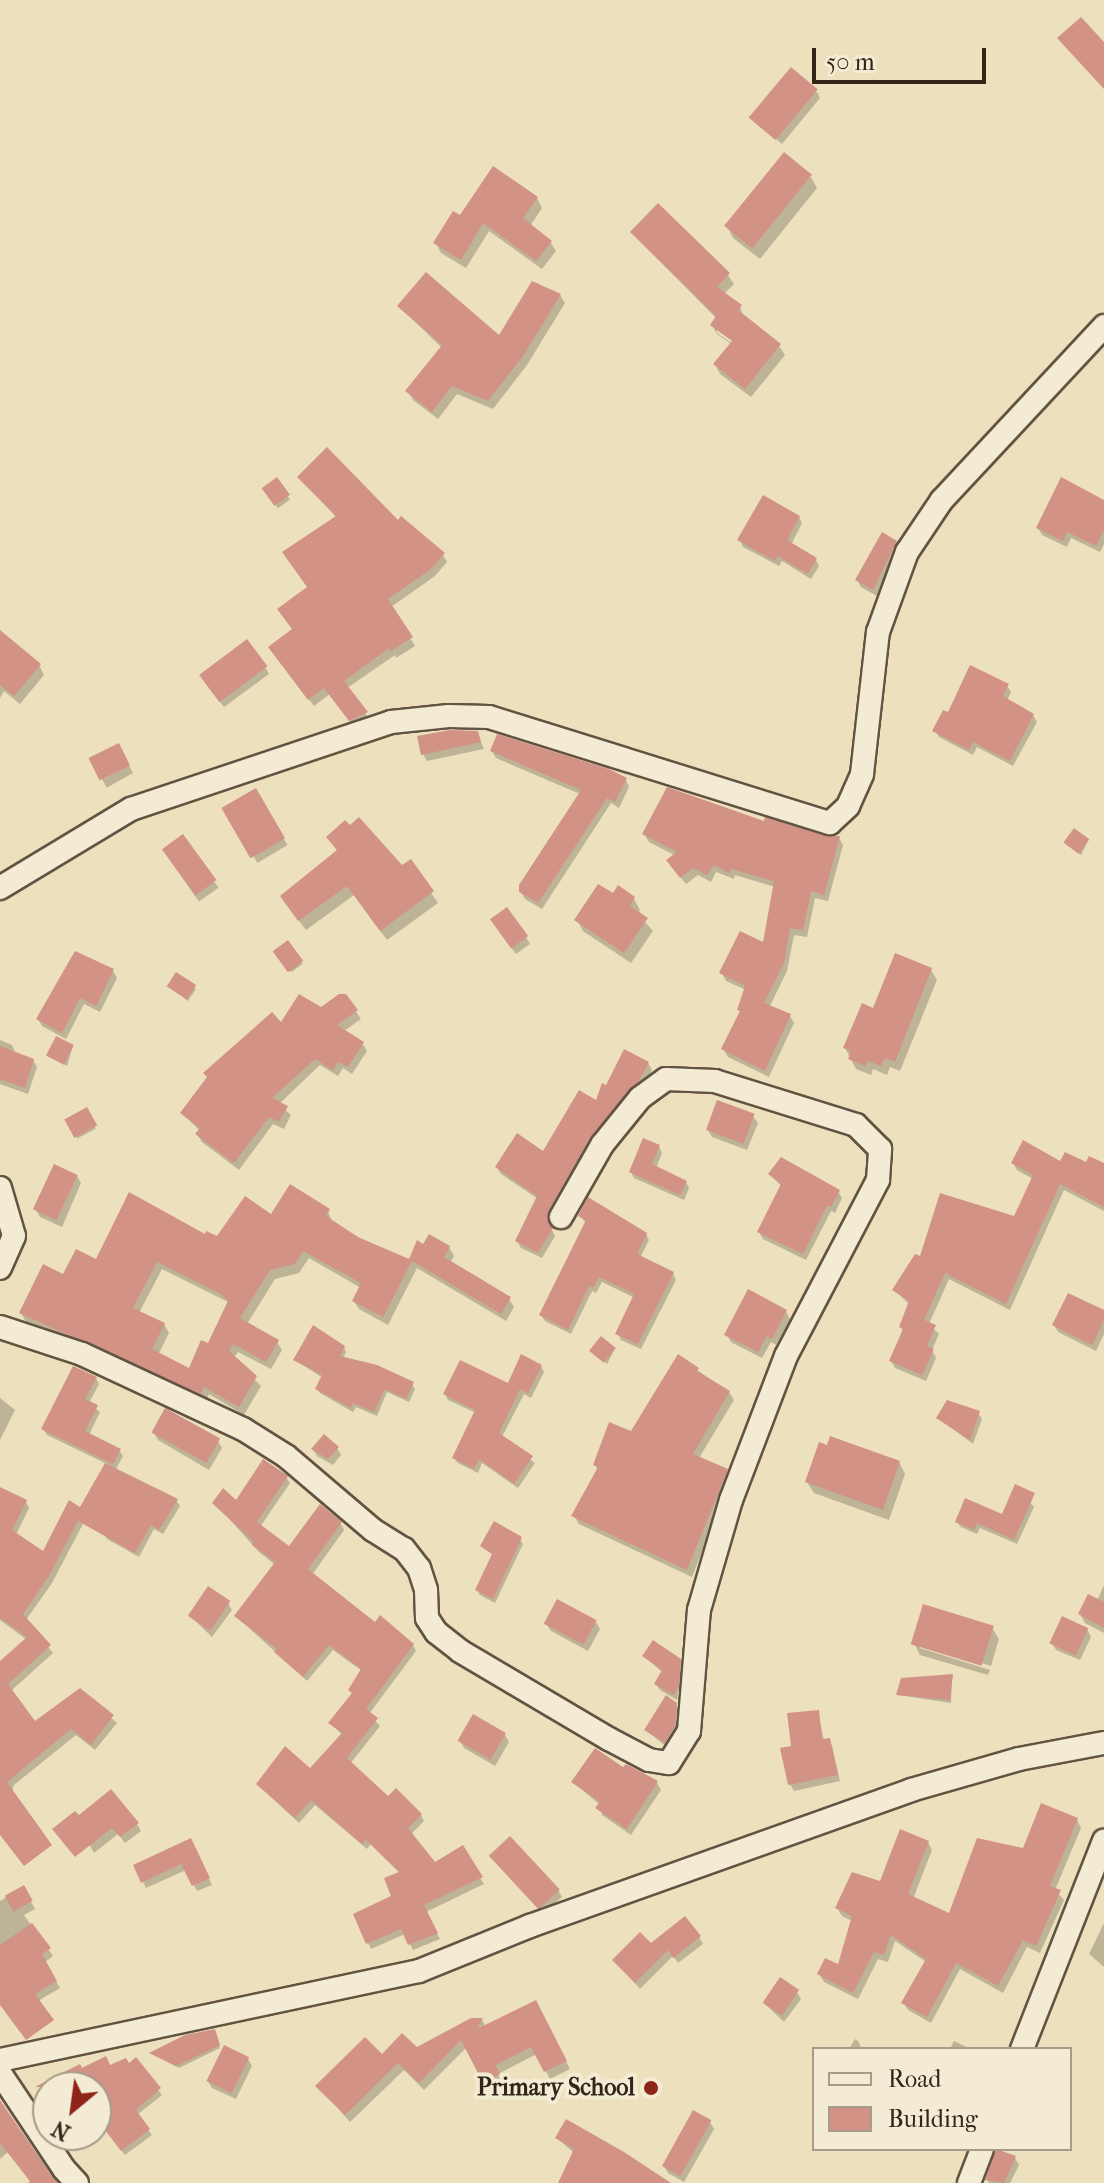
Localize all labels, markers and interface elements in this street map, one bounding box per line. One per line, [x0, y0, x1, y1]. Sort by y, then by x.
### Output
scale bar [816, 32, 990, 82]
text: 50 m [826, 48, 875, 76]
legend [812, 2047, 1072, 2151]
text: Road [888, 2065, 941, 2093]
north arrow [32, 2071, 112, 2151]
place label: Primary School [477, 2074, 635, 2102]
marker: Primary School [642, 2079, 660, 2097]
text: Building [888, 2105, 978, 2133]
text: N [48, 2115, 75, 2146]

